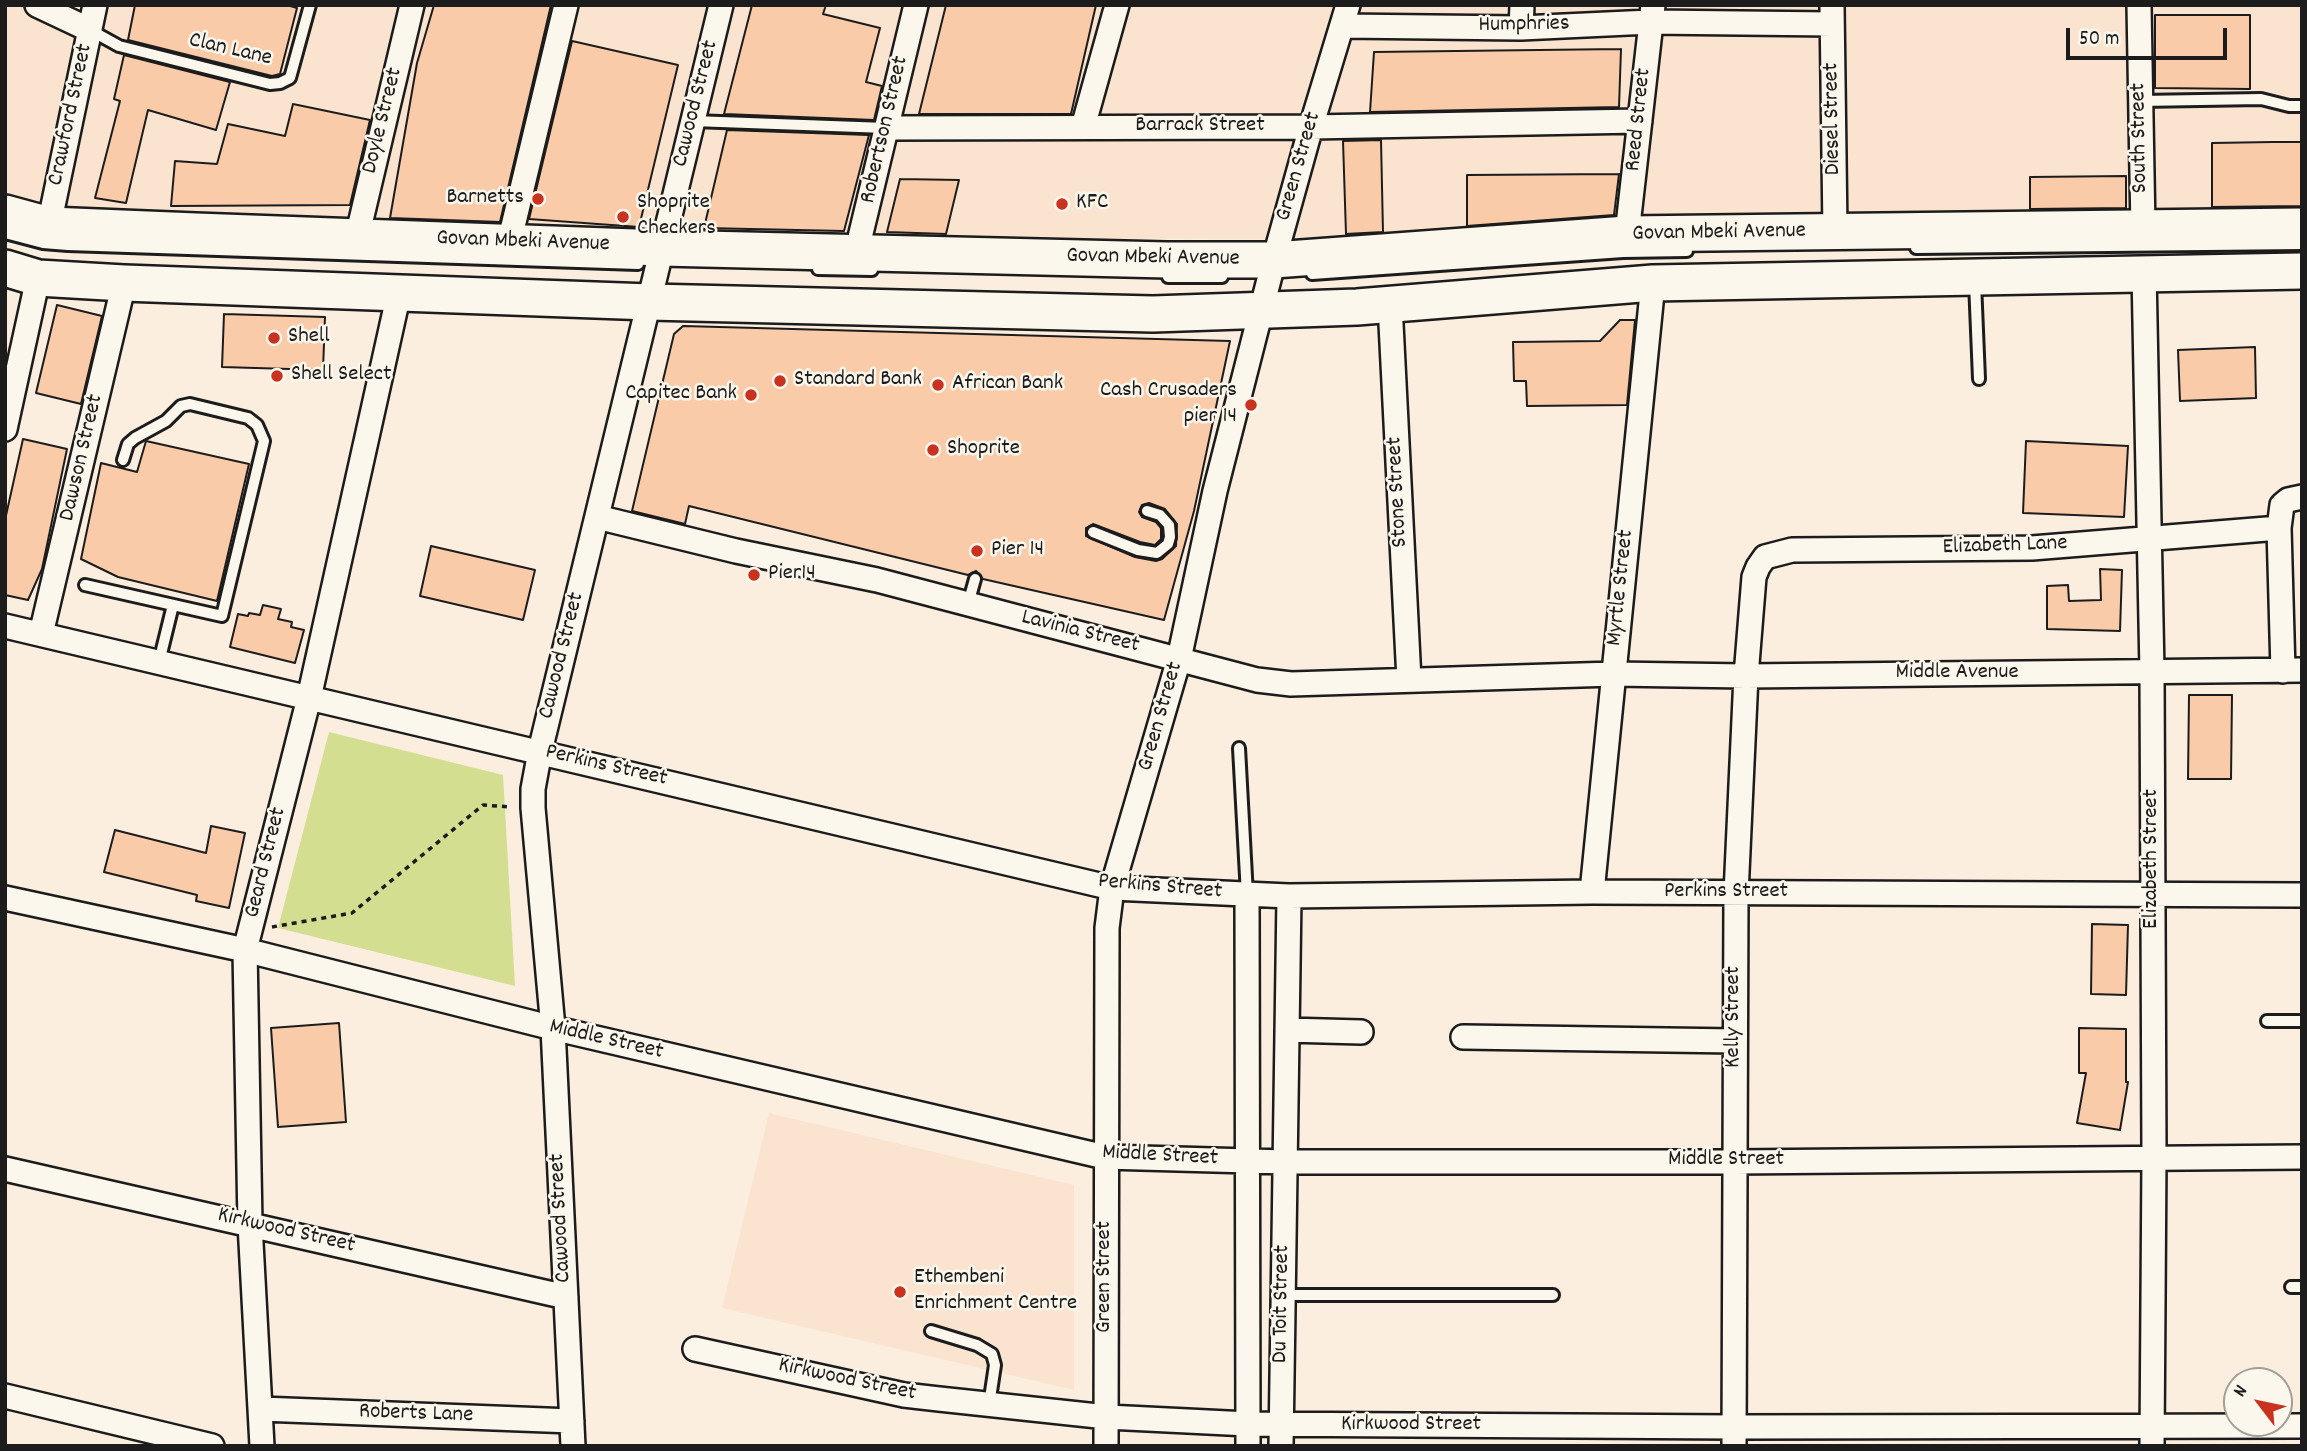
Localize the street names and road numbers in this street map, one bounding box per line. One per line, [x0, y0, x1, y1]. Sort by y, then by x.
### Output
street label: Humphries [1478, 11, 1570, 41]
street label: Clan Lane [186, 28, 274, 74]
street label: Cawood Street [668, 38, 726, 170]
street label: Crawford Street [44, 42, 100, 188]
street label: Robertson Street [856, 54, 916, 206]
street label: Diesel Street [1819, 62, 1849, 176]
street label: Doyle Street [358, 65, 410, 177]
street label: Reed Street [1621, 67, 1659, 173]
street label: South Street [2126, 83, 2156, 193]
street label: Green Street [1271, 109, 1329, 225]
street label: Barrack Street [1135, 113, 1265, 141]
street label: Govan Mbeki Avenue [1632, 219, 1806, 249]
street label: Govan Mbeki Avenue [436, 226, 610, 260]
street label: Govan Mbeki Avenue [1066, 244, 1240, 274]
street label: Dawson Street [55, 392, 111, 524]
street label: Stone Street [1382, 436, 1416, 548]
street label: Myrtle Street [1602, 529, 1642, 647]
street label: Elizabeth Lane [1942, 531, 2068, 563]
street label: Cawood Street [534, 590, 592, 722]
street label: Lavinia Street [1018, 605, 1142, 661]
street label: Green Street [1133, 659, 1191, 775]
street label: Middle Avenue [1895, 660, 2019, 688]
street label: Perkins Street [542, 740, 670, 794]
street label: Elizabeth Street [2139, 789, 2167, 929]
street label: Geard Street [240, 805, 294, 921]
street label: Perkins Street [1097, 869, 1223, 907]
street label: Perkins Street [1664, 879, 1788, 907]
street label: Kelly Street [1721, 966, 1749, 1068]
street label: Middle Street [546, 1015, 666, 1067]
street label: Middle Street [1101, 1140, 1219, 1174]
street label: Middle Street [1668, 1147, 1784, 1175]
street label: Cawood Street [545, 1153, 579, 1283]
street label: Kirkwood Street [215, 1203, 357, 1261]
street label: Green Street [1092, 1221, 1120, 1333]
street label: Du Toit Street [1268, 1245, 1298, 1363]
street label: Kirkwood Street [776, 1353, 918, 1409]
street label: Roberts Lane [358, 1399, 474, 1431]
street label: Kirkwood Street [1341, 1412, 1481, 1440]

